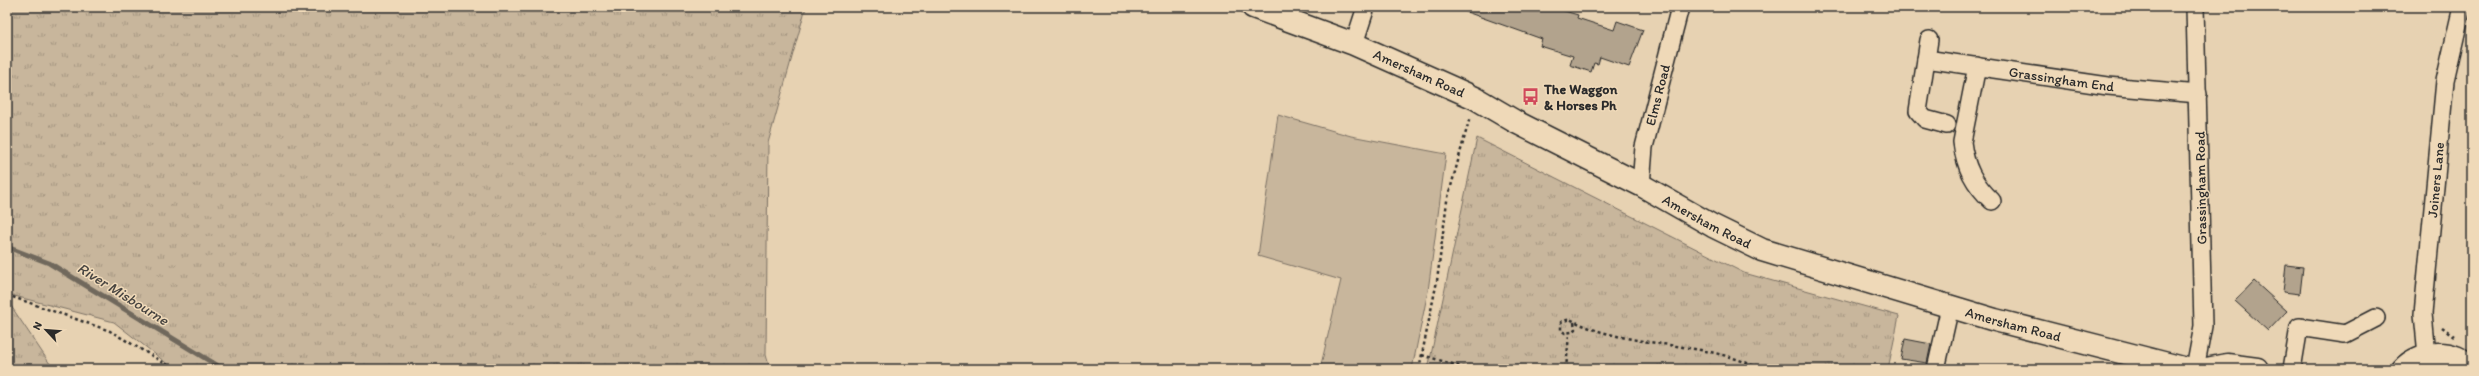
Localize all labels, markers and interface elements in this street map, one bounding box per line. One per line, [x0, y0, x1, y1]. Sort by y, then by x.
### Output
street label: Amersham Road [1371, 45, 1468, 101]
street label: Elms Road [1641, 62, 1674, 127]
street label: Grassingham End [2008, 63, 2115, 95]
place label: The Waggon & Horses Ph [1543, 81, 1617, 114]
bus stop icon: The Waggon & Horses Ph [1521, 87, 1541, 107]
street label: Grassingham Road [2192, 131, 2210, 245]
street label: Joiners Lane [2424, 141, 2448, 218]
street label: Amersham Road [1660, 191, 1755, 252]
water label: River Misbourne [74, 259, 172, 330]
street label: Amersham Road [1963, 303, 2063, 345]
north arrow [26, 310, 66, 350]
text: N [30, 320, 45, 332]

